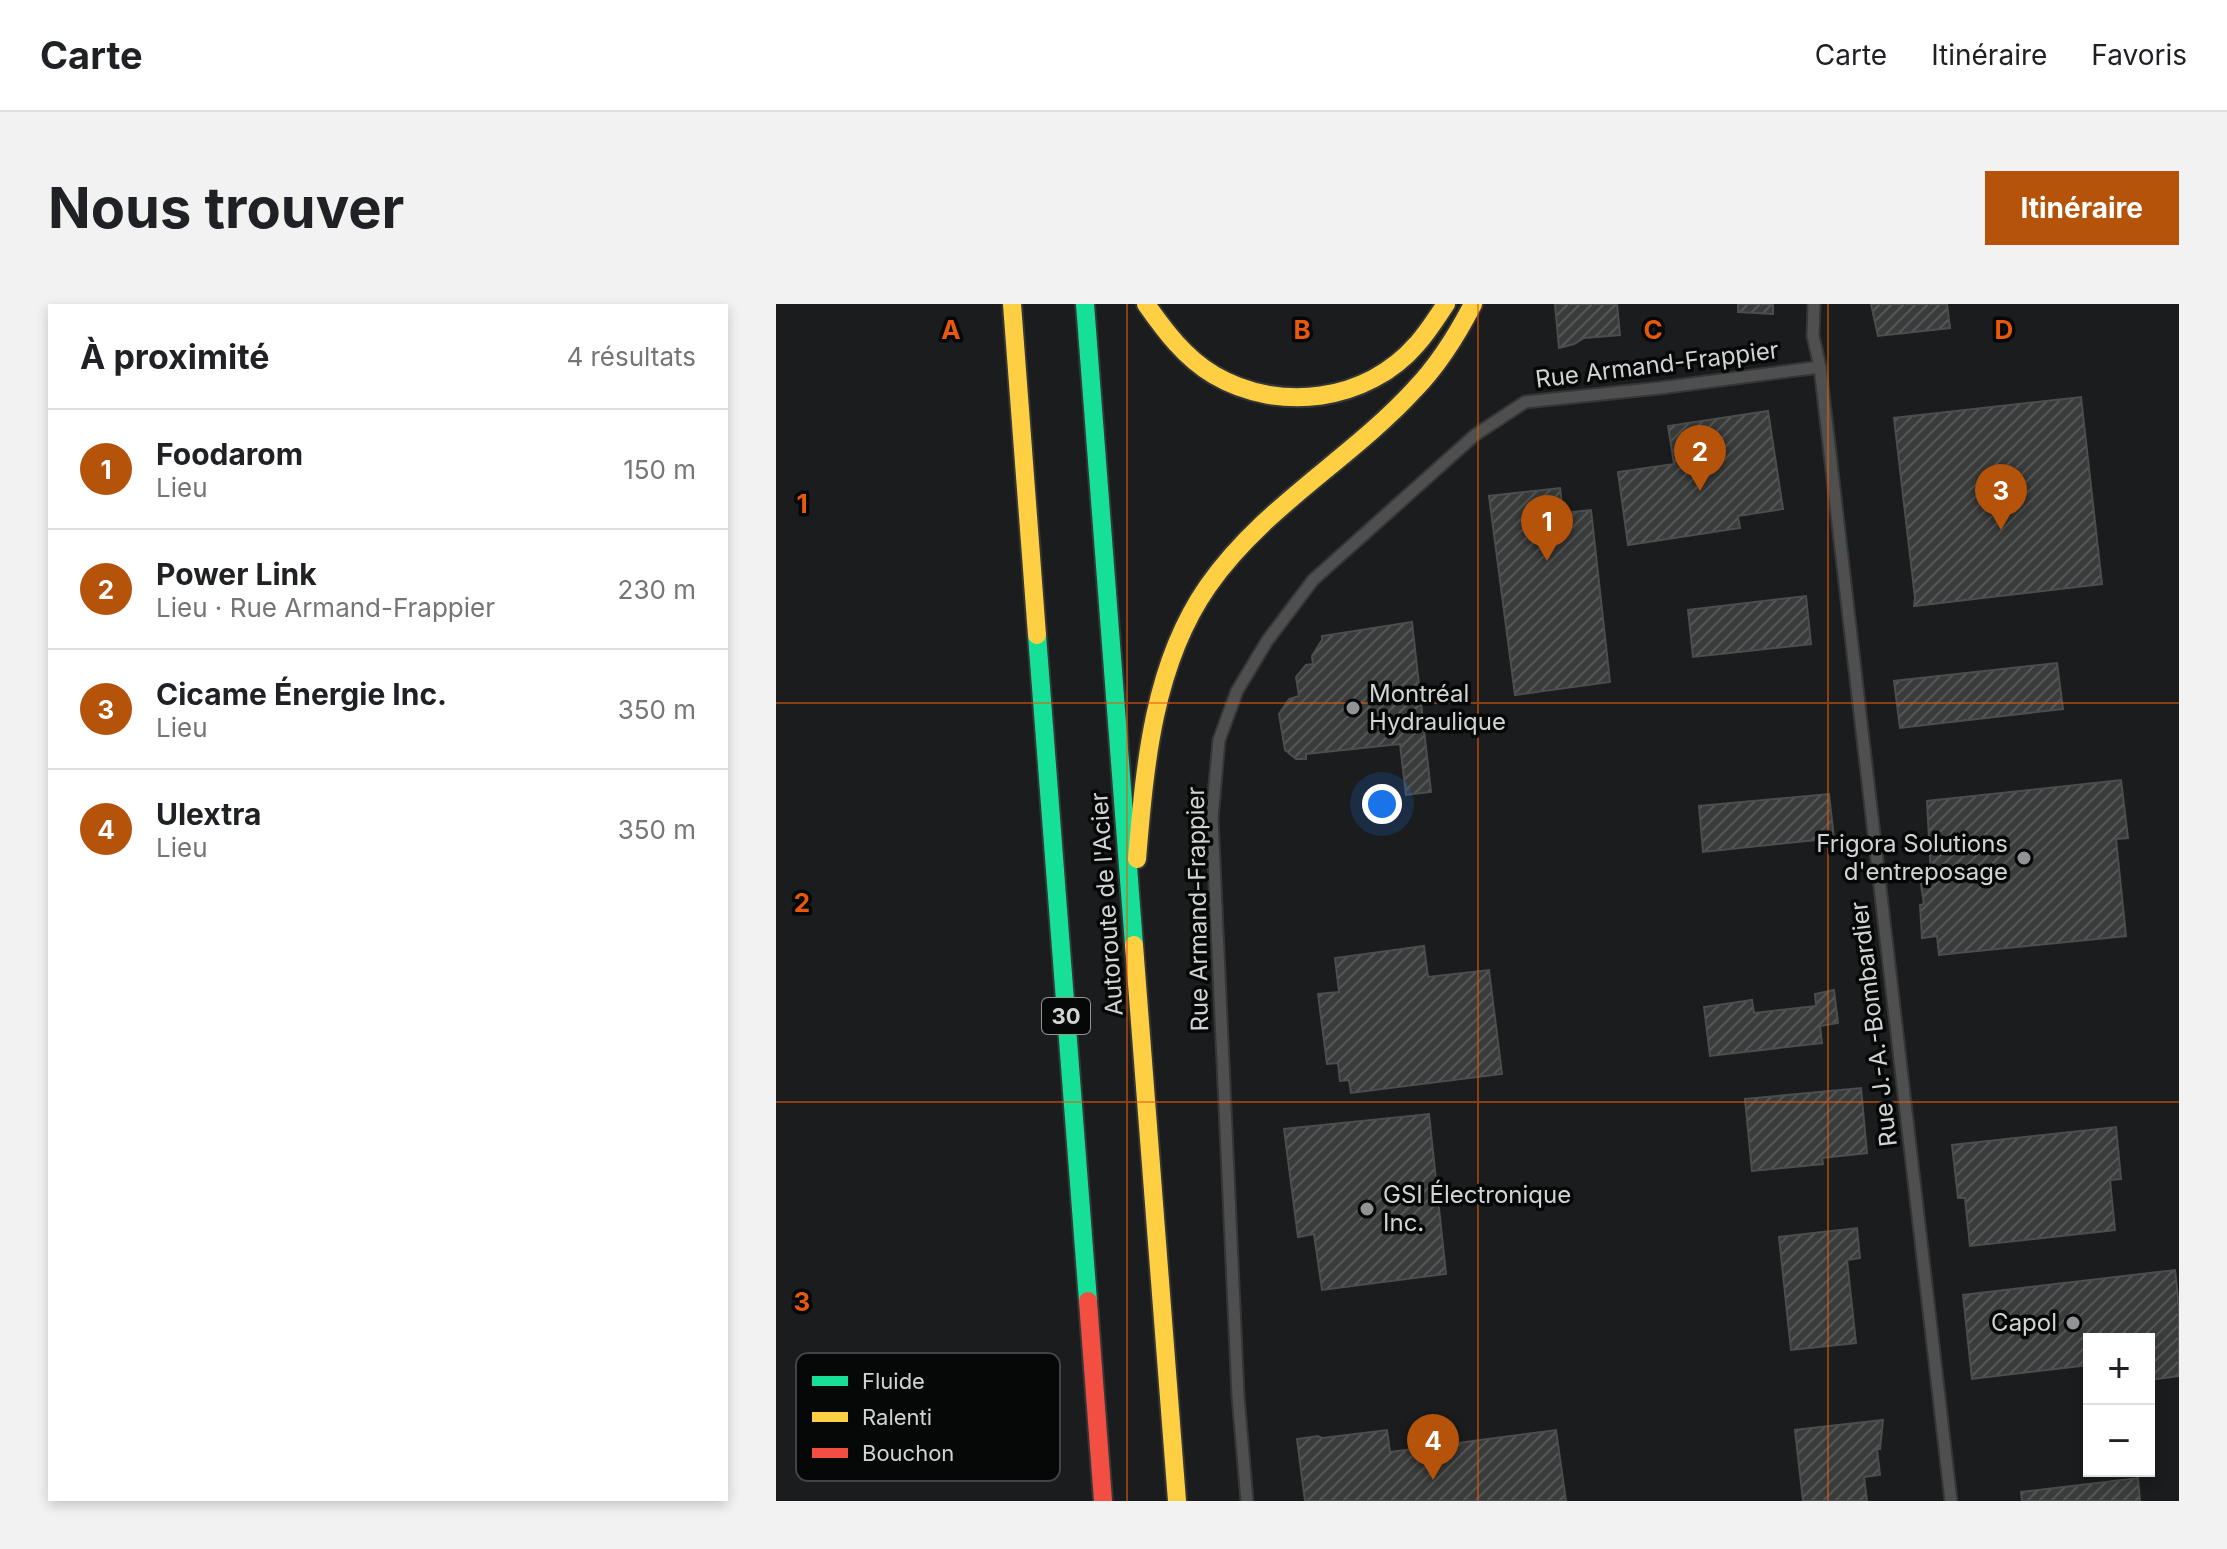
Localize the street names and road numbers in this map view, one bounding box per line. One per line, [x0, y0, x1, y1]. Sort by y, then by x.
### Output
street label: Rue Armand-Frappier [1534, 335, 1780, 394]
street label: Rue Armand-Frappier [1181, 786, 1214, 1032]
street label: Autoroute de l'Acier [1084, 791, 1129, 1017]
street label: Rue J.-A.-Bombardier [1844, 900, 1903, 1148]
road number: 30 [1042, 998, 1090, 1034]

